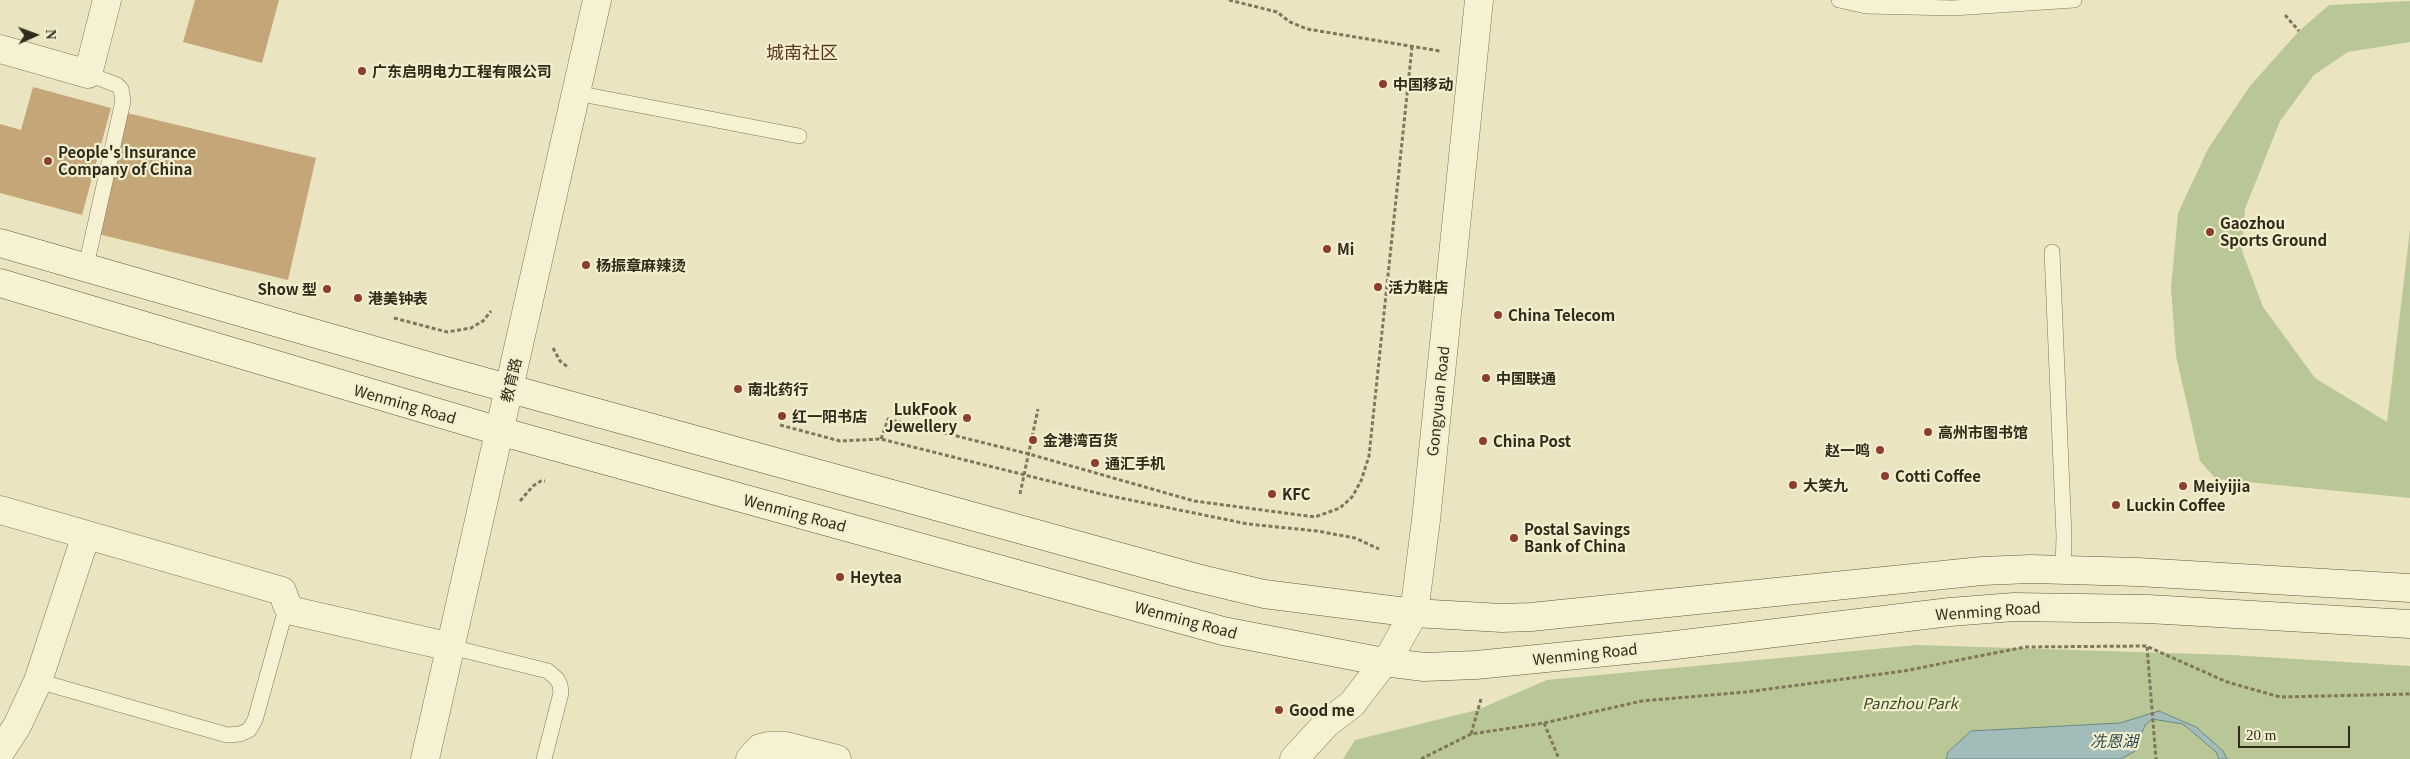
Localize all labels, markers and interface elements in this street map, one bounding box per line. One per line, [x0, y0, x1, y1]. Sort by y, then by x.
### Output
north arrow [10, 10, 60, 60]
text: N [43, 29, 58, 40]
district label: 城南社区 [766, 41, 838, 63]
place label: 广东启明电力工程有限公司 [372, 62, 552, 80]
marker: 广东启明电力工程有限公司 [356, 65, 368, 77]
place label: 中国移动 [1393, 75, 1453, 93]
marker: 中国移动 [1377, 78, 1389, 90]
place label: People's Insurance Company of China [58, 143, 196, 178]
marker: People's Insurance Company of China [42, 155, 54, 167]
place label: Gaozhou Sports Ground [2220, 214, 2327, 249]
marker: Gaozhou Sports Ground [2204, 226, 2216, 238]
place label: Mi [1337, 240, 1354, 258]
marker: Mi [1321, 243, 1333, 255]
place label: 杨振章麻辣烫 [596, 256, 686, 274]
marker: 杨振章麻辣烫 [580, 259, 592, 271]
place label: 活力鞋店 [1388, 278, 1448, 296]
place label: Show 型 [258, 280, 317, 298]
marker: 活力鞋店 [1372, 281, 1384, 293]
marker: Show 型 [321, 283, 333, 295]
place label: 港美钟表 [368, 289, 428, 307]
marker: 港美钟表 [352, 292, 364, 304]
place label: China Telecom [1508, 306, 1615, 324]
marker: China Telecom [1492, 309, 1504, 321]
street label: Gongyuan Road [1423, 345, 1453, 457]
street label: 教育路 [497, 356, 525, 404]
place label: 中国联通 [1496, 369, 1556, 387]
marker: 中国联通 [1480, 372, 1492, 384]
place label: 南北药行 [748, 380, 808, 398]
street label: Wenming Road [352, 381, 458, 427]
marker: 南北药行 [732, 383, 744, 395]
place label: LukFook Jewellery [885, 400, 957, 435]
place label: 红一阳书店 [792, 407, 867, 425]
marker: 红一阳书店 [776, 410, 788, 422]
marker: LukFook Jewellery [961, 412, 973, 424]
place label: 高州市图书馆 [1938, 423, 2028, 441]
marker: 高州市图书馆 [1922, 426, 1934, 438]
place label: 金港湾百货 [1043, 431, 1118, 449]
place label: China Post [1493, 432, 1571, 450]
marker: 金港湾百货 [1027, 434, 1039, 446]
marker: China Post [1477, 435, 1489, 447]
place label: 赵一鸣 [1825, 441, 1870, 459]
marker: 赵一鸣 [1874, 444, 1886, 456]
place label: 通汇手机 [1105, 454, 1165, 472]
marker: 通汇手机 [1089, 457, 1101, 469]
place label: Cotti Coffee [1895, 467, 1981, 485]
marker: Cotti Coffee [1879, 470, 1891, 482]
place label: 大笑九 [1803, 476, 1848, 494]
place label: Meiyijia [2193, 477, 2250, 495]
marker: 大笑九 [1787, 479, 1799, 491]
marker: Meiyijia [2177, 480, 2189, 492]
place label: KFC [1282, 485, 1311, 503]
marker: KFC [1266, 488, 1278, 500]
street label: Wenming Road [742, 491, 848, 535]
place label: Luckin Coffee [2126, 496, 2226, 514]
marker: Luckin Coffee [2110, 499, 2122, 511]
place label: Postal Savings Bank of China [1524, 520, 1630, 555]
marker: Postal Savings Bank of China [1508, 532, 1520, 544]
place label: Heytea [850, 568, 902, 586]
marker: Heytea [834, 571, 846, 583]
street label: Wenming Road [1133, 598, 1239, 642]
street label: Wenming Road [1935, 598, 2041, 624]
street label: Wenming Road [1532, 640, 1638, 668]
park label: Panzhou Park [1862, 694, 1958, 712]
place label: Good me [1289, 701, 1355, 719]
marker: Good me [1273, 704, 1285, 716]
scale bar [2240, 716, 2352, 748]
text: 20 m [2246, 727, 2276, 743]
water label: 冼恩湖 [2090, 731, 2138, 751]

